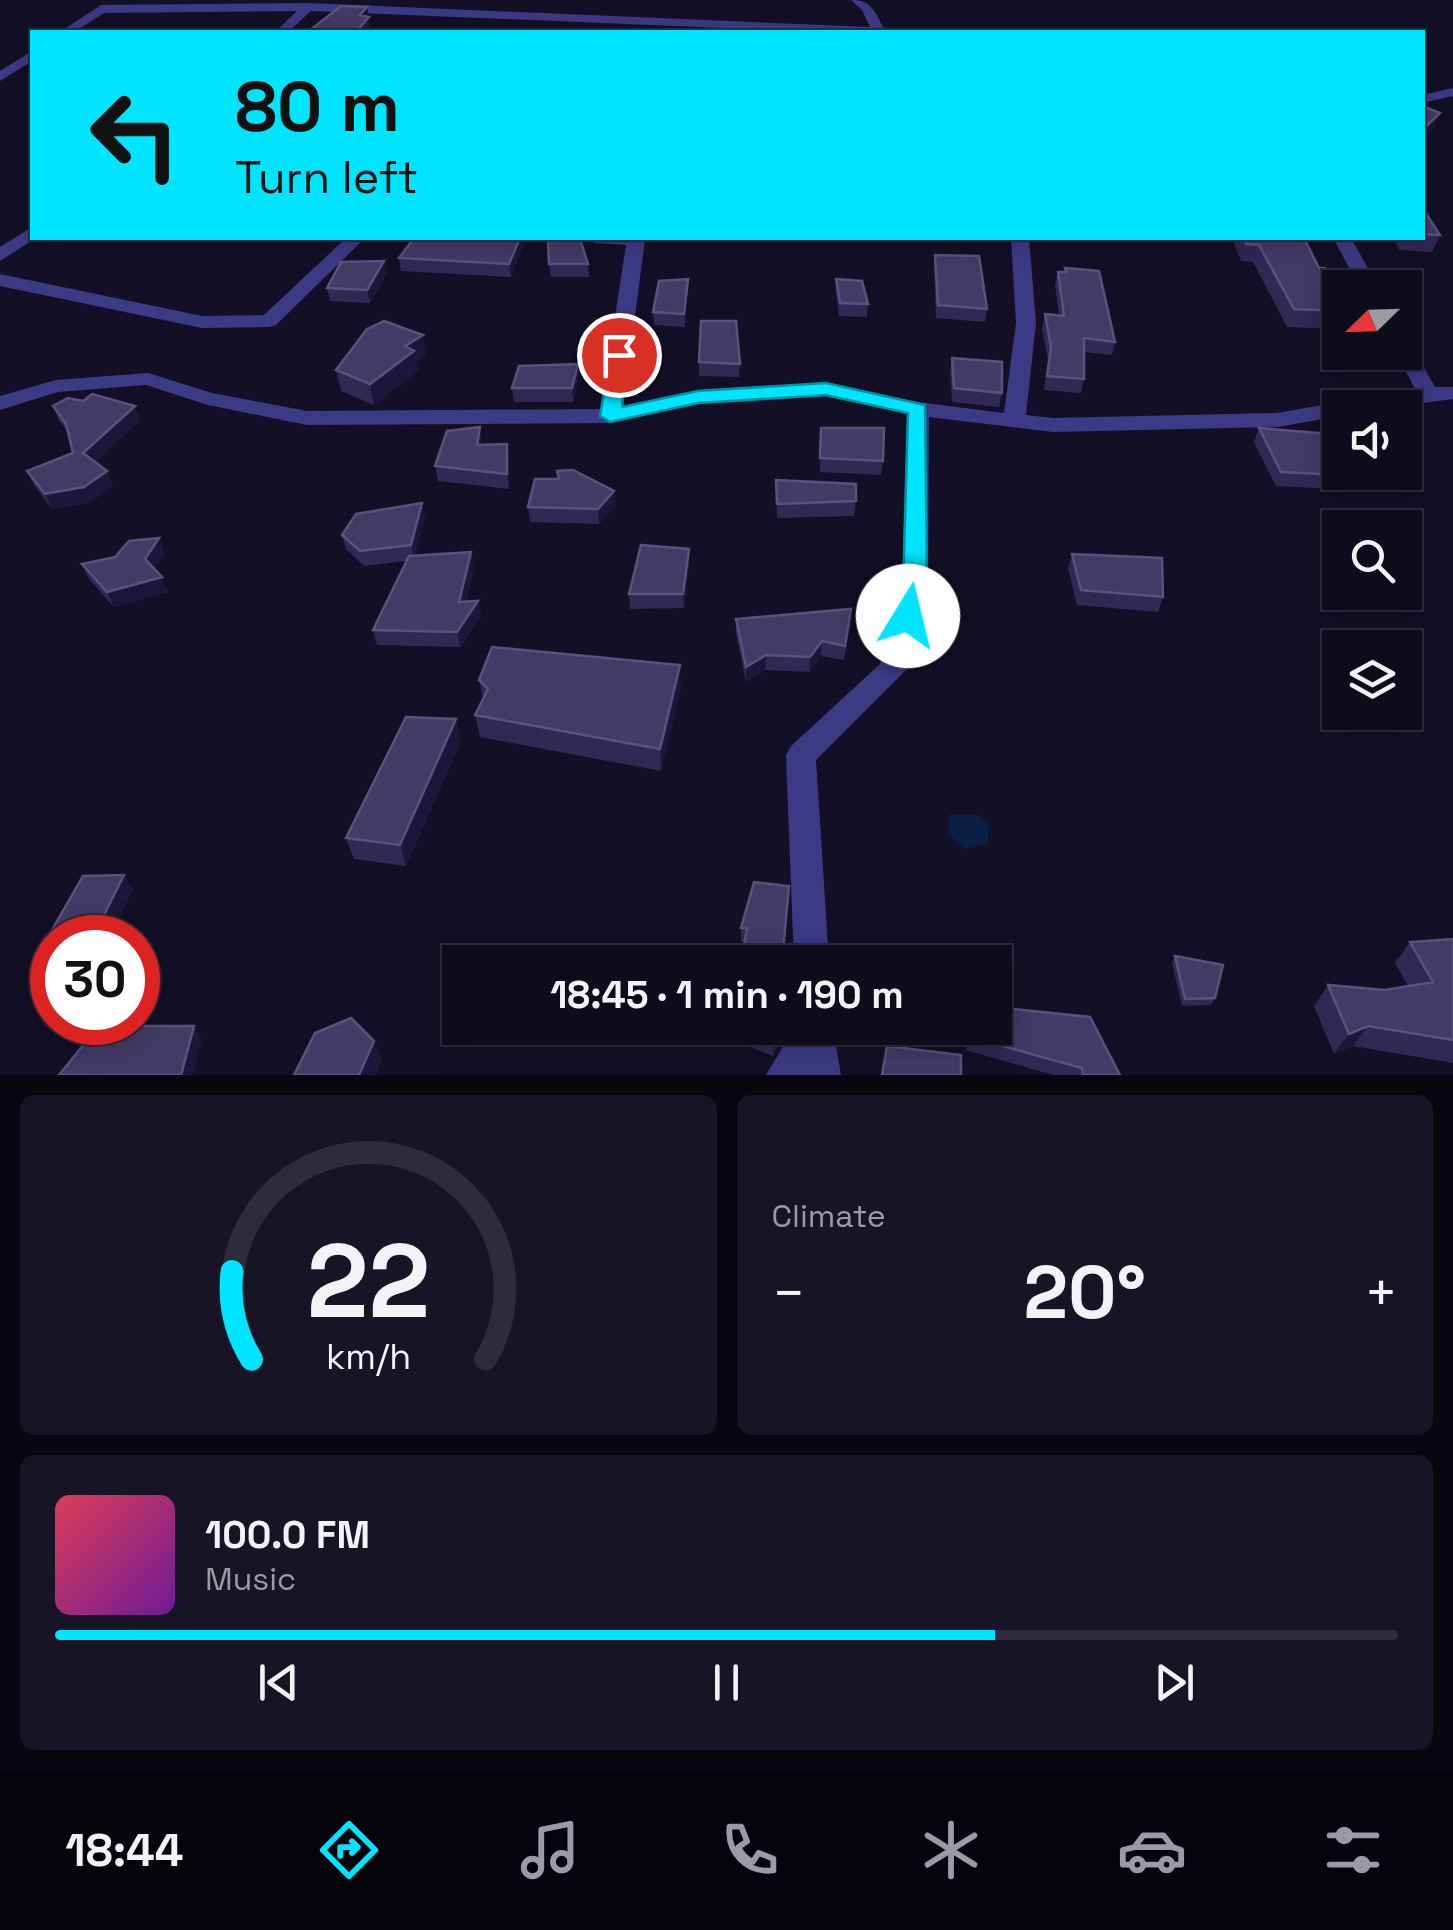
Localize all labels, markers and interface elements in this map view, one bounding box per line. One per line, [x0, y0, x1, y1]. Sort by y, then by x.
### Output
text: 80 m [235, 62, 400, 151]
icon: left [70, 70, 200, 200]
text: Turn left [235, 149, 418, 206]
north arrow [1322, 270, 1422, 370]
map controls [1322, 270, 1422, 730]
pin [577, 313, 662, 398]
icon: arrive [592, 328, 647, 383]
button: sound [1322, 390, 1422, 490]
button: search [1322, 510, 1422, 610]
position arrow [856, 564, 960, 668]
button: layers [1322, 630, 1422, 730]
speed limit sign: 30 [30, 915, 160, 1045]
text: 18:45 · 1 min · 190 m [550, 971, 904, 1019]
text: Climate [772, 1196, 886, 1236]
text: 22 [306, 1215, 430, 1347]
text: 20° [1023, 1244, 1146, 1340]
text: − [772, 1258, 806, 1328]
text: + [1364, 1258, 1398, 1328]
text: km/h [326, 1334, 411, 1379]
text: 100.0 FM [205, 1511, 370, 1559]
text: Music [205, 1559, 296, 1599]
icon: previous [251, 1655, 306, 1710]
icon: pause [699, 1655, 754, 1710]
icon: next [1147, 1655, 1202, 1710]
icon: directions [314, 1815, 384, 1885]
icon: music [515, 1815, 585, 1885]
icon: phone [715, 1815, 785, 1885]
icon: climate [916, 1815, 986, 1885]
icon: car [1117, 1815, 1187, 1885]
icon: filters [1318, 1815, 1388, 1885]
text: 18:44 [65, 1822, 183, 1879]

